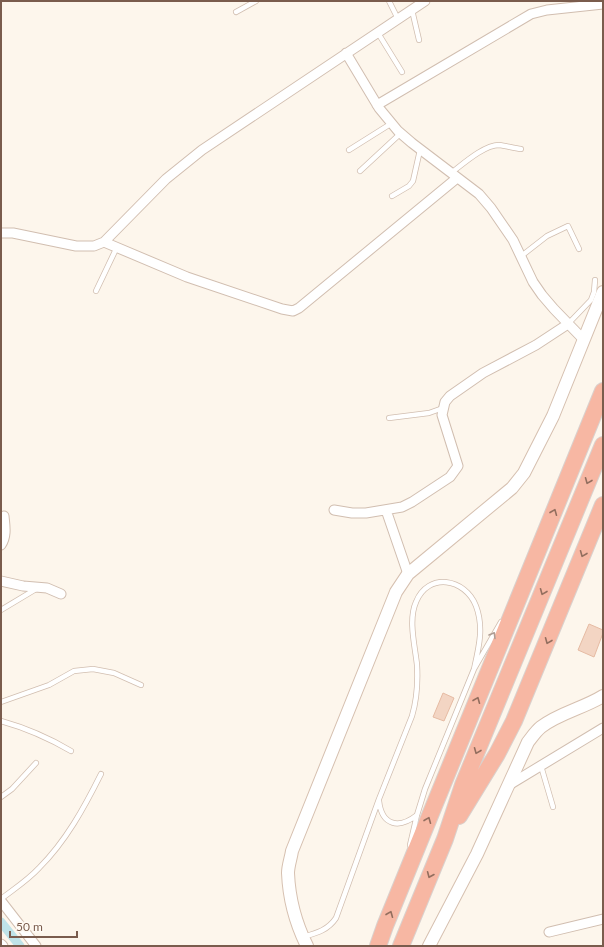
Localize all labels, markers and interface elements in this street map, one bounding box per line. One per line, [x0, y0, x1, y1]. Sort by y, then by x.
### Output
one-way arrow [585, 477, 593, 484]
one-way arrow [549, 509, 557, 516]
one-way arrow [580, 549, 588, 557]
one-way arrow [539, 588, 547, 595]
one-way arrow [488, 632, 496, 639]
one-way arrow [544, 637, 552, 644]
one-way arrow [473, 696, 481, 703]
one-way arrow [474, 747, 482, 754]
one-way arrow [423, 817, 431, 825]
one-way arrow [427, 871, 435, 879]
one-way arrow [385, 910, 393, 917]
scale bar [10, 913, 77, 939]
text: 50 m [16, 919, 43, 934]

